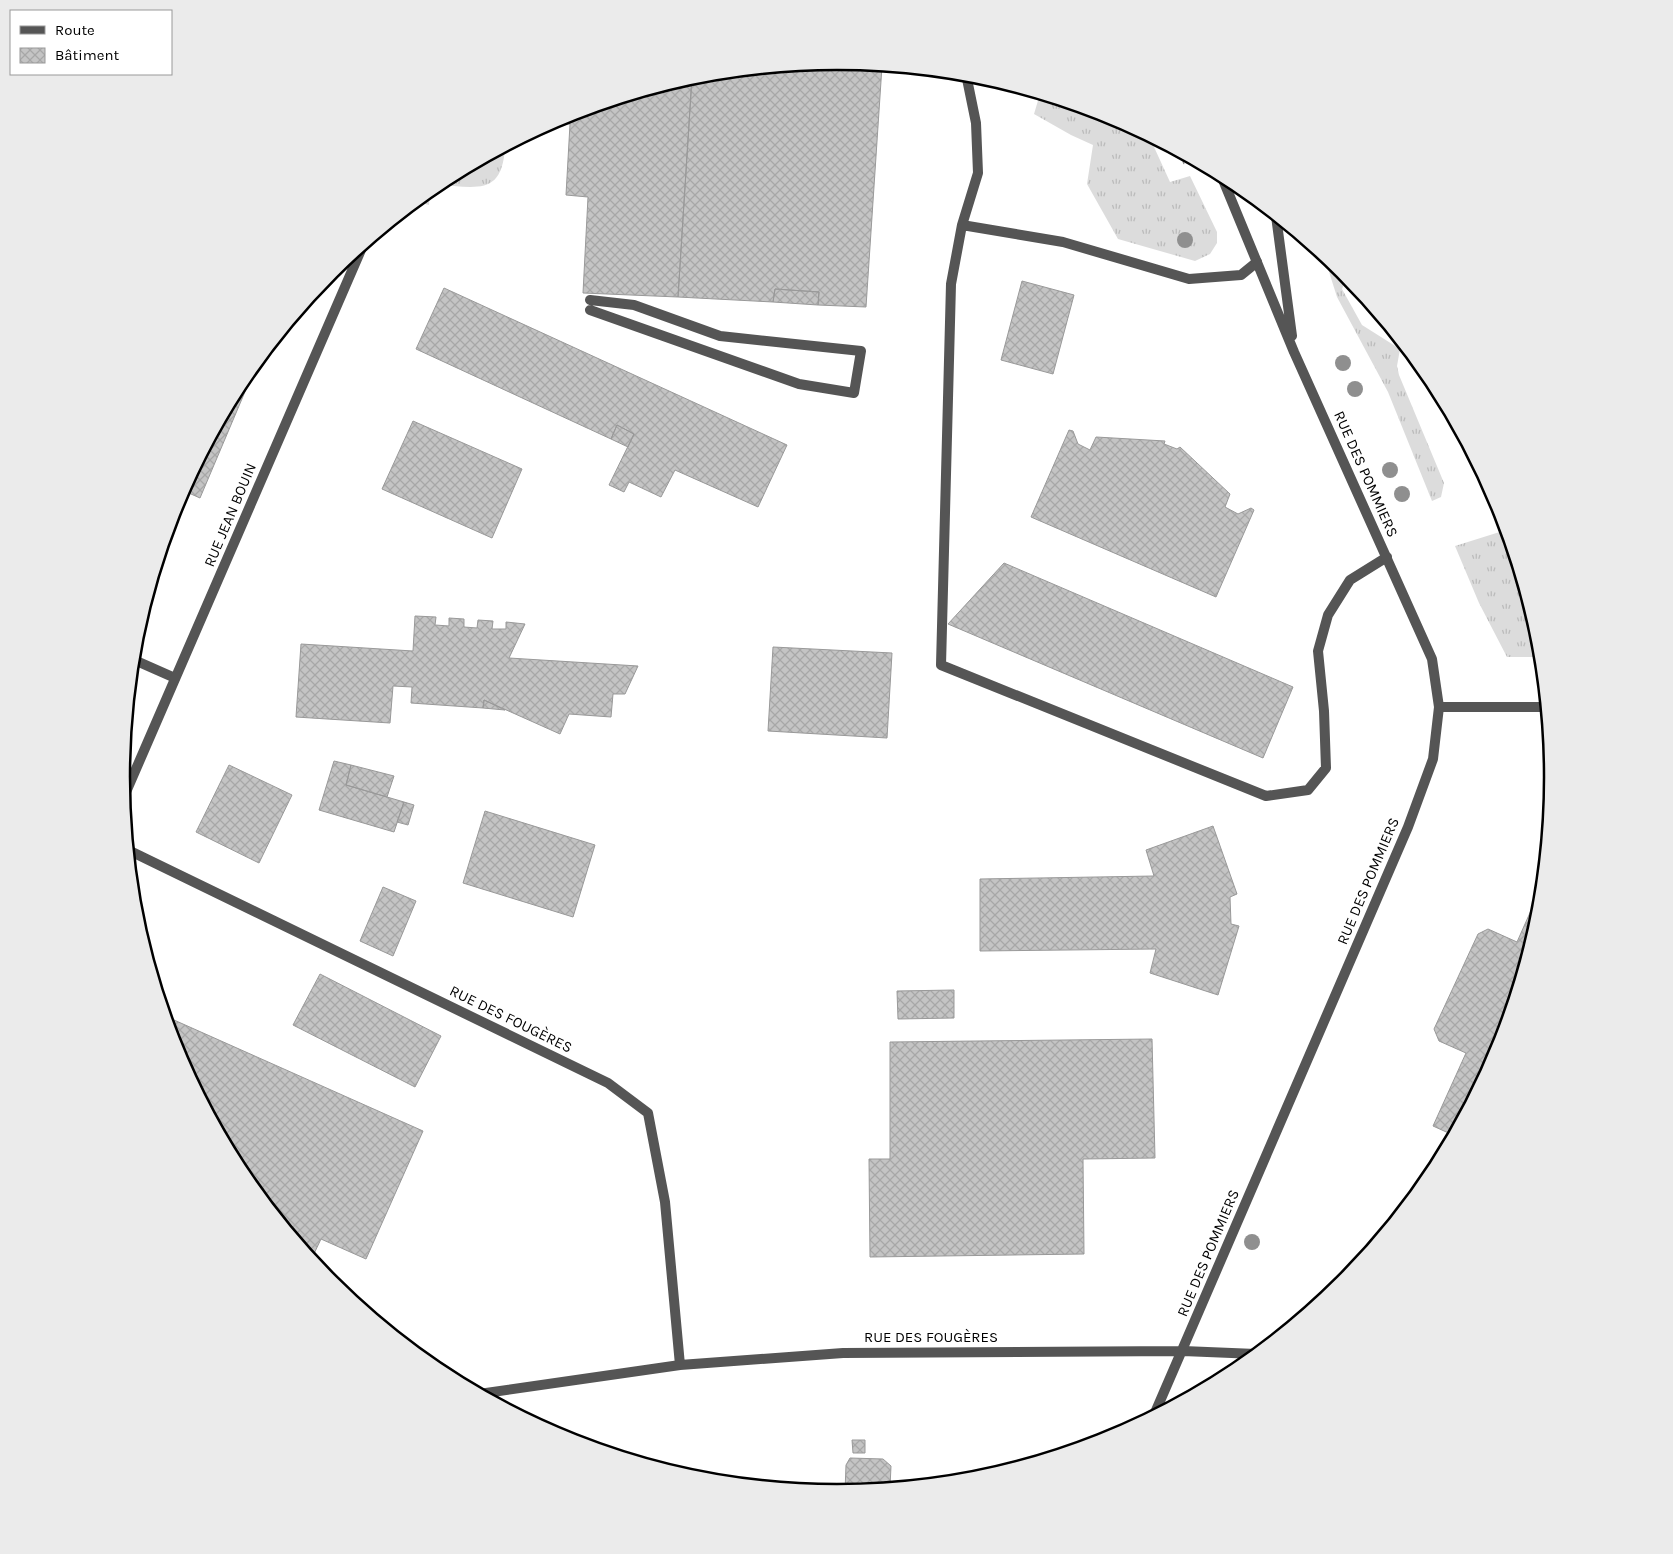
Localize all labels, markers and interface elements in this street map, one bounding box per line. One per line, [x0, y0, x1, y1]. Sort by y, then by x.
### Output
legend [10, 10, 172, 75]
text: Route [55, 21, 95, 39]
text: Bâtiment [55, 46, 119, 64]
street label: RUE DES POMMIERS [1330, 408, 1402, 540]
street label: RUE JEAN BOUIN [200, 460, 260, 570]
street label: RUE DES POMMIERS [1333, 815, 1403, 947]
street label: RUE DES FOUGÈRES [447, 982, 575, 1056]
street label: RUE DES POMMIERS [1173, 1187, 1243, 1319]
street label: RUE DES FOUGÈRES [864, 1328, 998, 1346]

